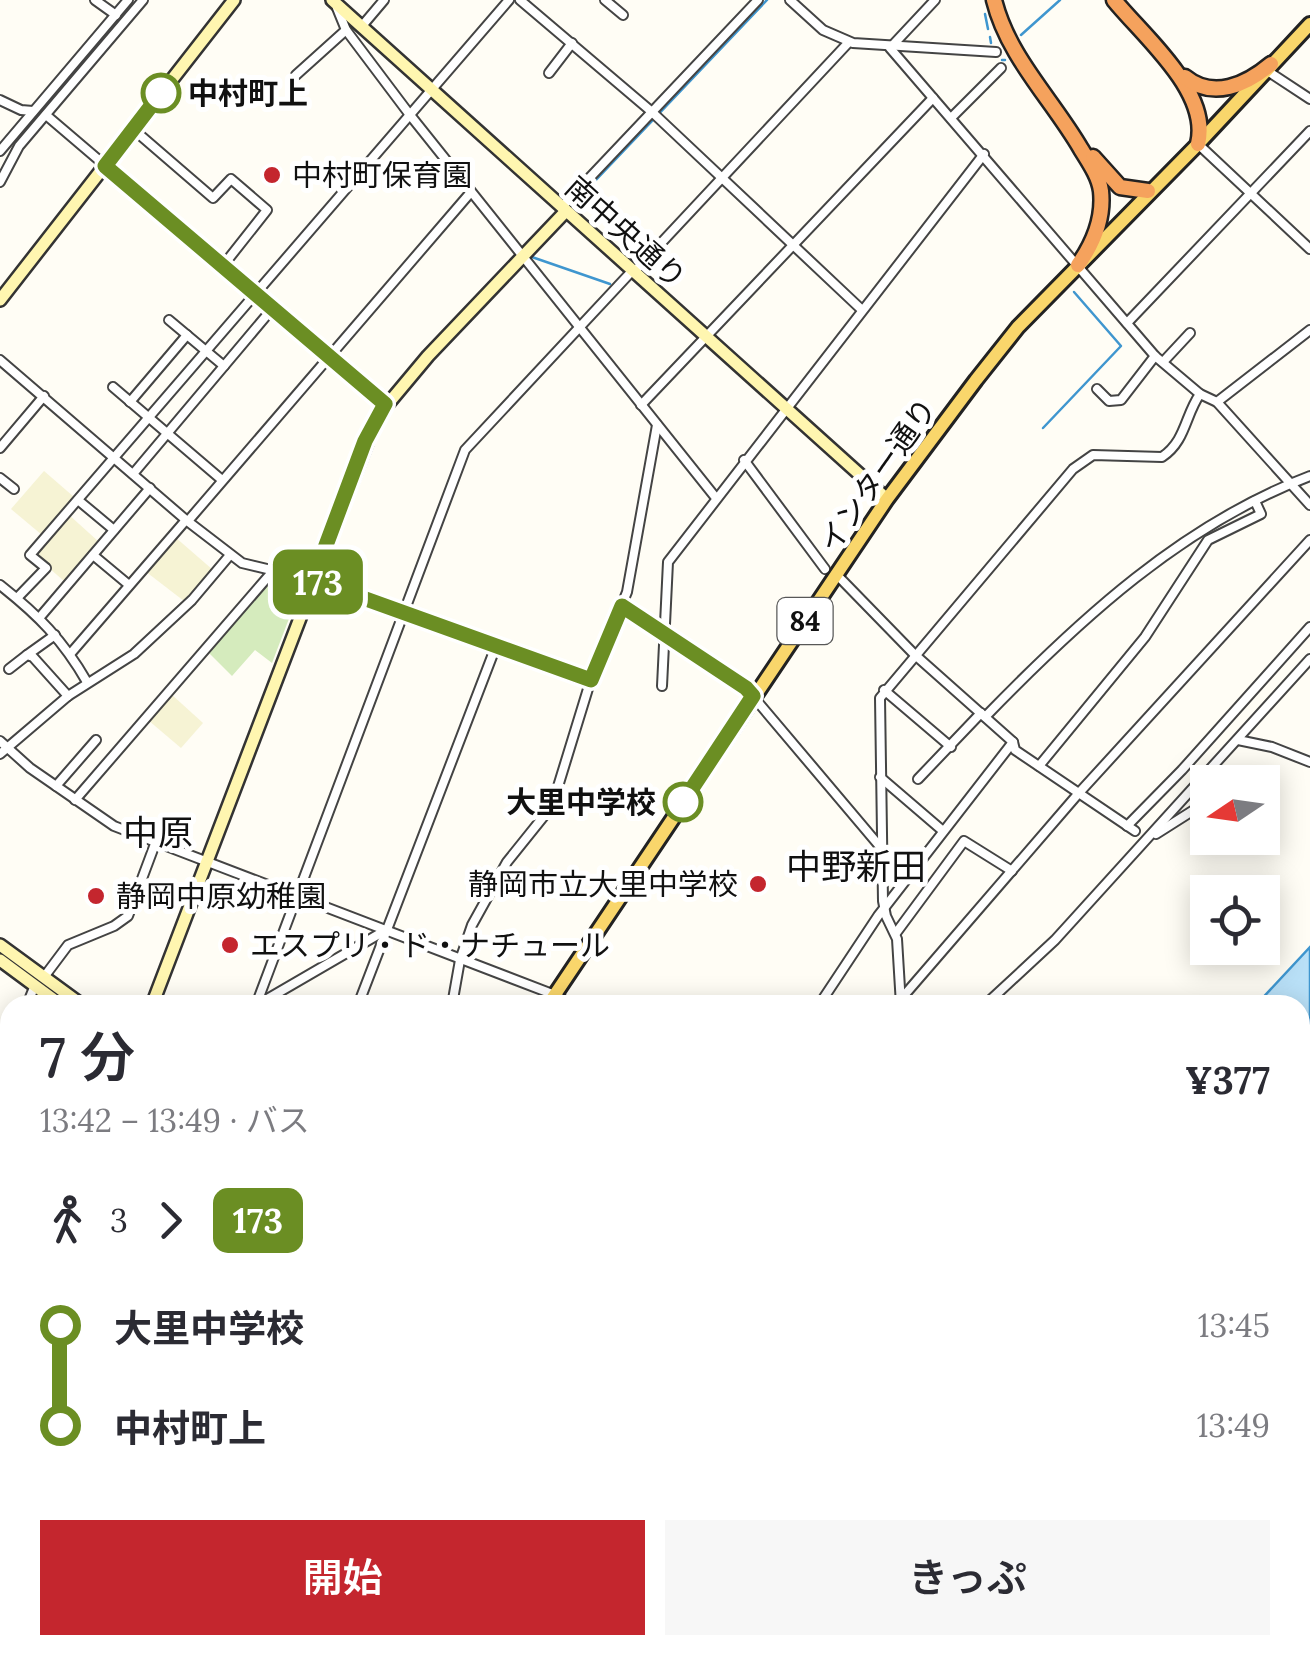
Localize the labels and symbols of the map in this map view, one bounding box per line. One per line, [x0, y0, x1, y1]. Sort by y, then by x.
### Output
marker: 中村町上 [142, 74, 180, 112]
place label: 中村町上 [188, 74, 308, 112]
place label: 中村町保育園 [292, 156, 472, 194]
marker: 中村町保育園 [261, 164, 283, 186]
street label: 南中央通り [558, 168, 694, 296]
street label: インター通り [810, 390, 944, 560]
line badge: 173 [260, 550, 376, 614]
road number: 84 [778, 598, 832, 644]
north arrow [1190, 765, 1280, 855]
place label: 大里中学校 [506, 783, 656, 821]
marker: 大里中学校 [664, 783, 702, 821]
district label: 中原 [123, 810, 193, 855]
district label: 中野新田 [786, 844, 926, 889]
place label: 静岡市立大里中学校 [468, 865, 738, 903]
marker: 静岡市立大里中学校 [747, 873, 769, 895]
place label: 静岡中原幼稚園 [116, 877, 326, 915]
marker: 静岡中原幼稚園 [85, 885, 107, 907]
place label: エスプリ・ド・ナチュール [250, 926, 610, 964]
marker: エスプリ・ド・ナチュール [219, 934, 241, 956]

